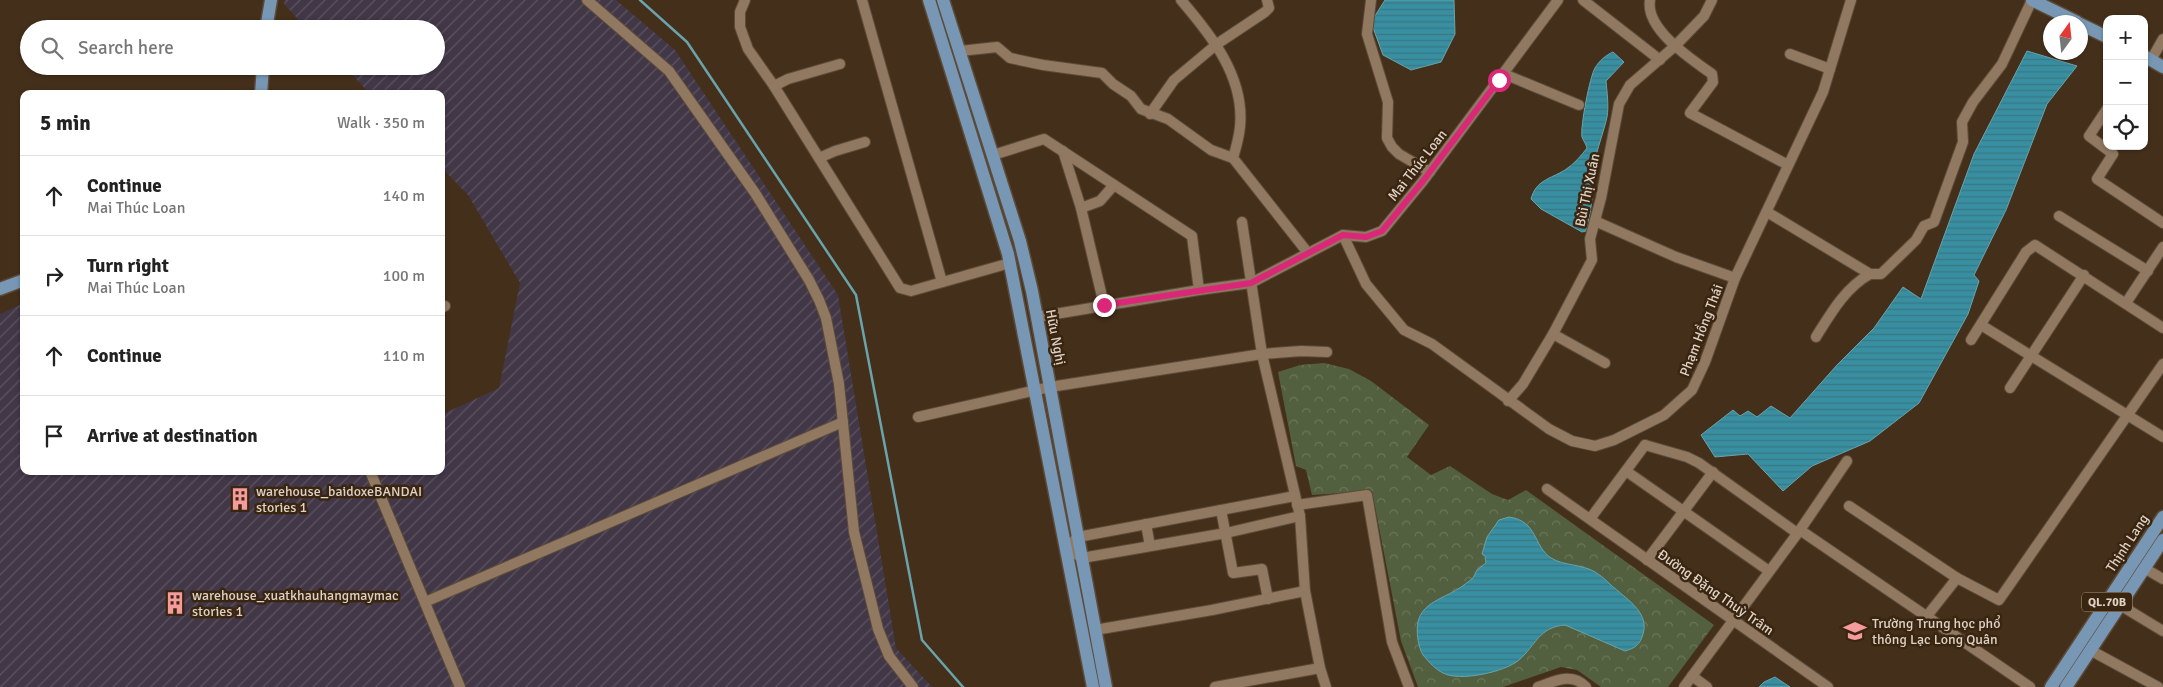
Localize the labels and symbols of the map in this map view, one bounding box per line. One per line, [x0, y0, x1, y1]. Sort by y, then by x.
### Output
north arrow [2043, 15, 2088, 60]
route start [1488, 69, 1511, 92]
street label: Mai Thúc Loan [1384, 126, 1451, 204]
street label: Bùi Thị Xuân [1571, 152, 1604, 228]
street label: Phạm Hồng Thái [1676, 282, 1727, 379]
route end [1093, 294, 1116, 317]
street label: Hữu Nghị [1042, 308, 1069, 366]
place label: warehouse_baidoxeBANDAI stories 1 [256, 483, 422, 516]
building icon: warehouse_baidoxeBANDAI stories 1 [227, 486, 253, 512]
street label: Thịnh Lang [2102, 511, 2153, 576]
street label: Đường Đặng Thuỳ Trâm [1654, 546, 1777, 639]
place label: warehouse_xuatkhauhangmaymac stories 1 [192, 587, 399, 620]
building icon: warehouse_xuatkhauhangmaymac stories 1 [162, 590, 188, 616]
road number: QL.70B [2082, 592, 2132, 612]
place label: Trường Trung học phổ thông Lạc Long Quân [1872, 615, 2001, 648]
school or university icon: Trường Trung học phổ thông Lạc Long Quân [1842, 618, 1868, 644]

